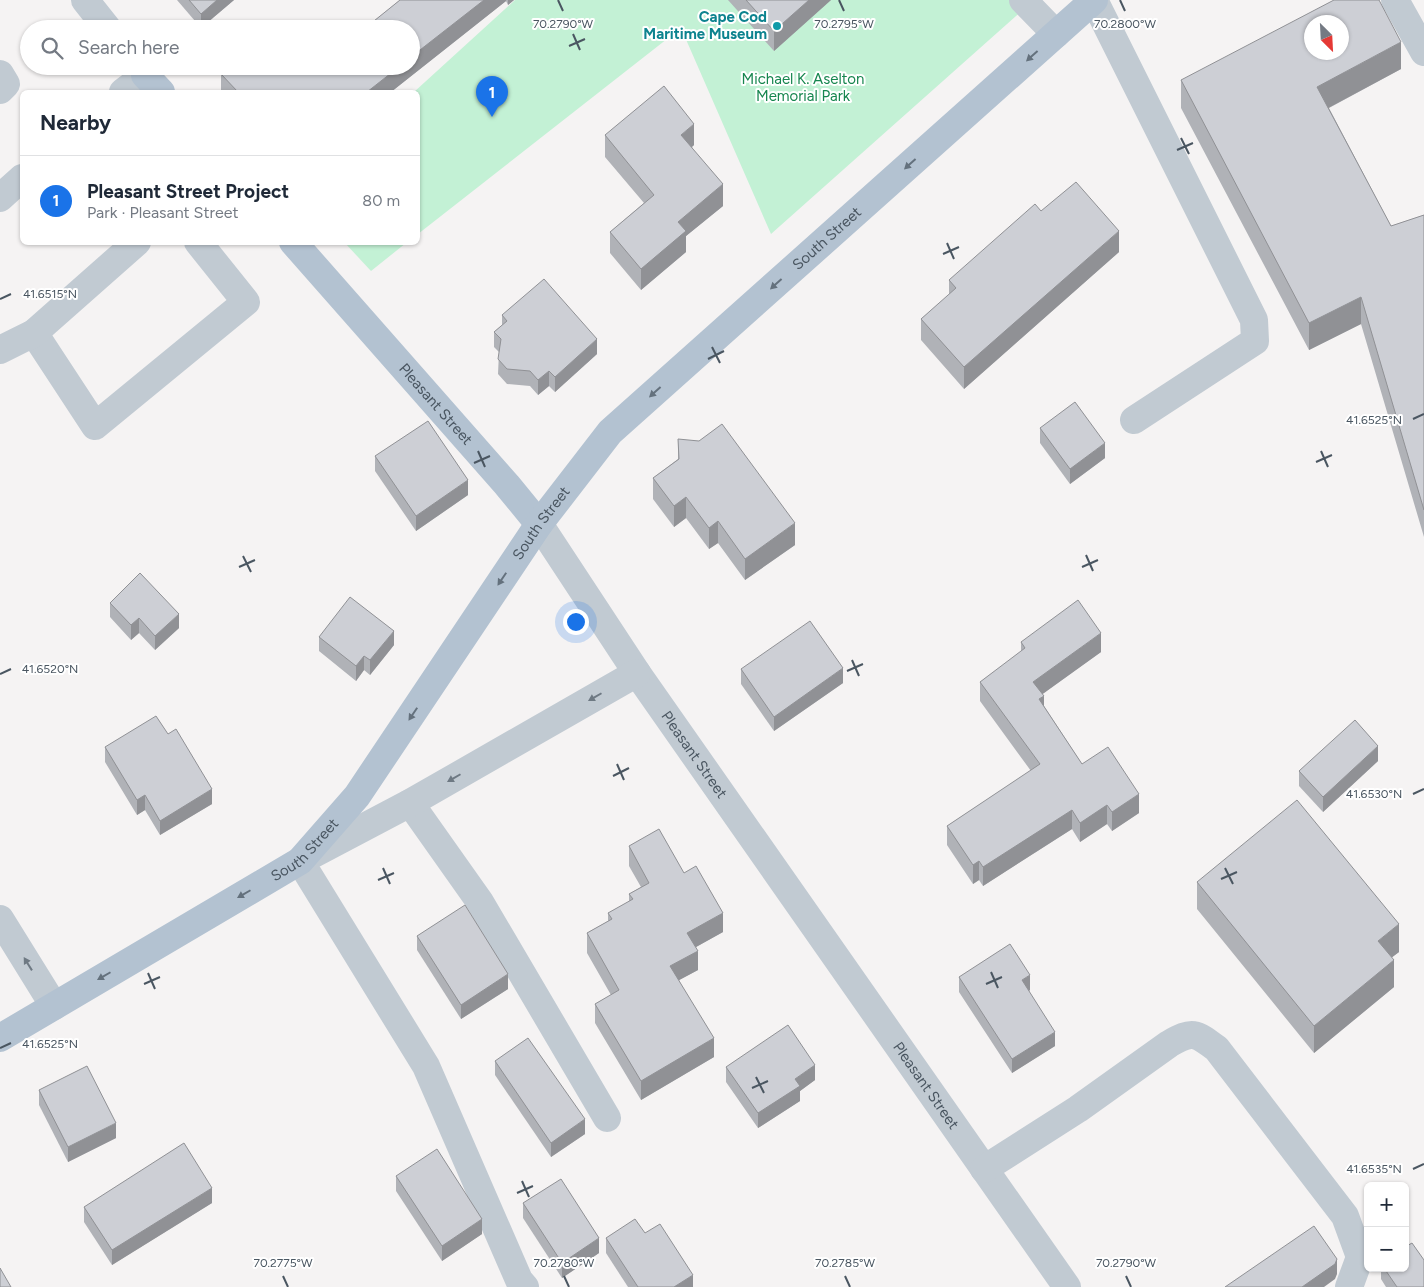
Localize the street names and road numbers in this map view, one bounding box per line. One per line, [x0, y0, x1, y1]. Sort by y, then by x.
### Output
street label: South Street [789, 203, 865, 274]
street label: Pleasant Street [395, 360, 477, 449]
street label: South Street [509, 483, 574, 563]
street label: Pleasant Street [657, 708, 731, 802]
street label: South Street [268, 814, 342, 885]
street label: Pleasant Street [889, 1038, 963, 1133]

